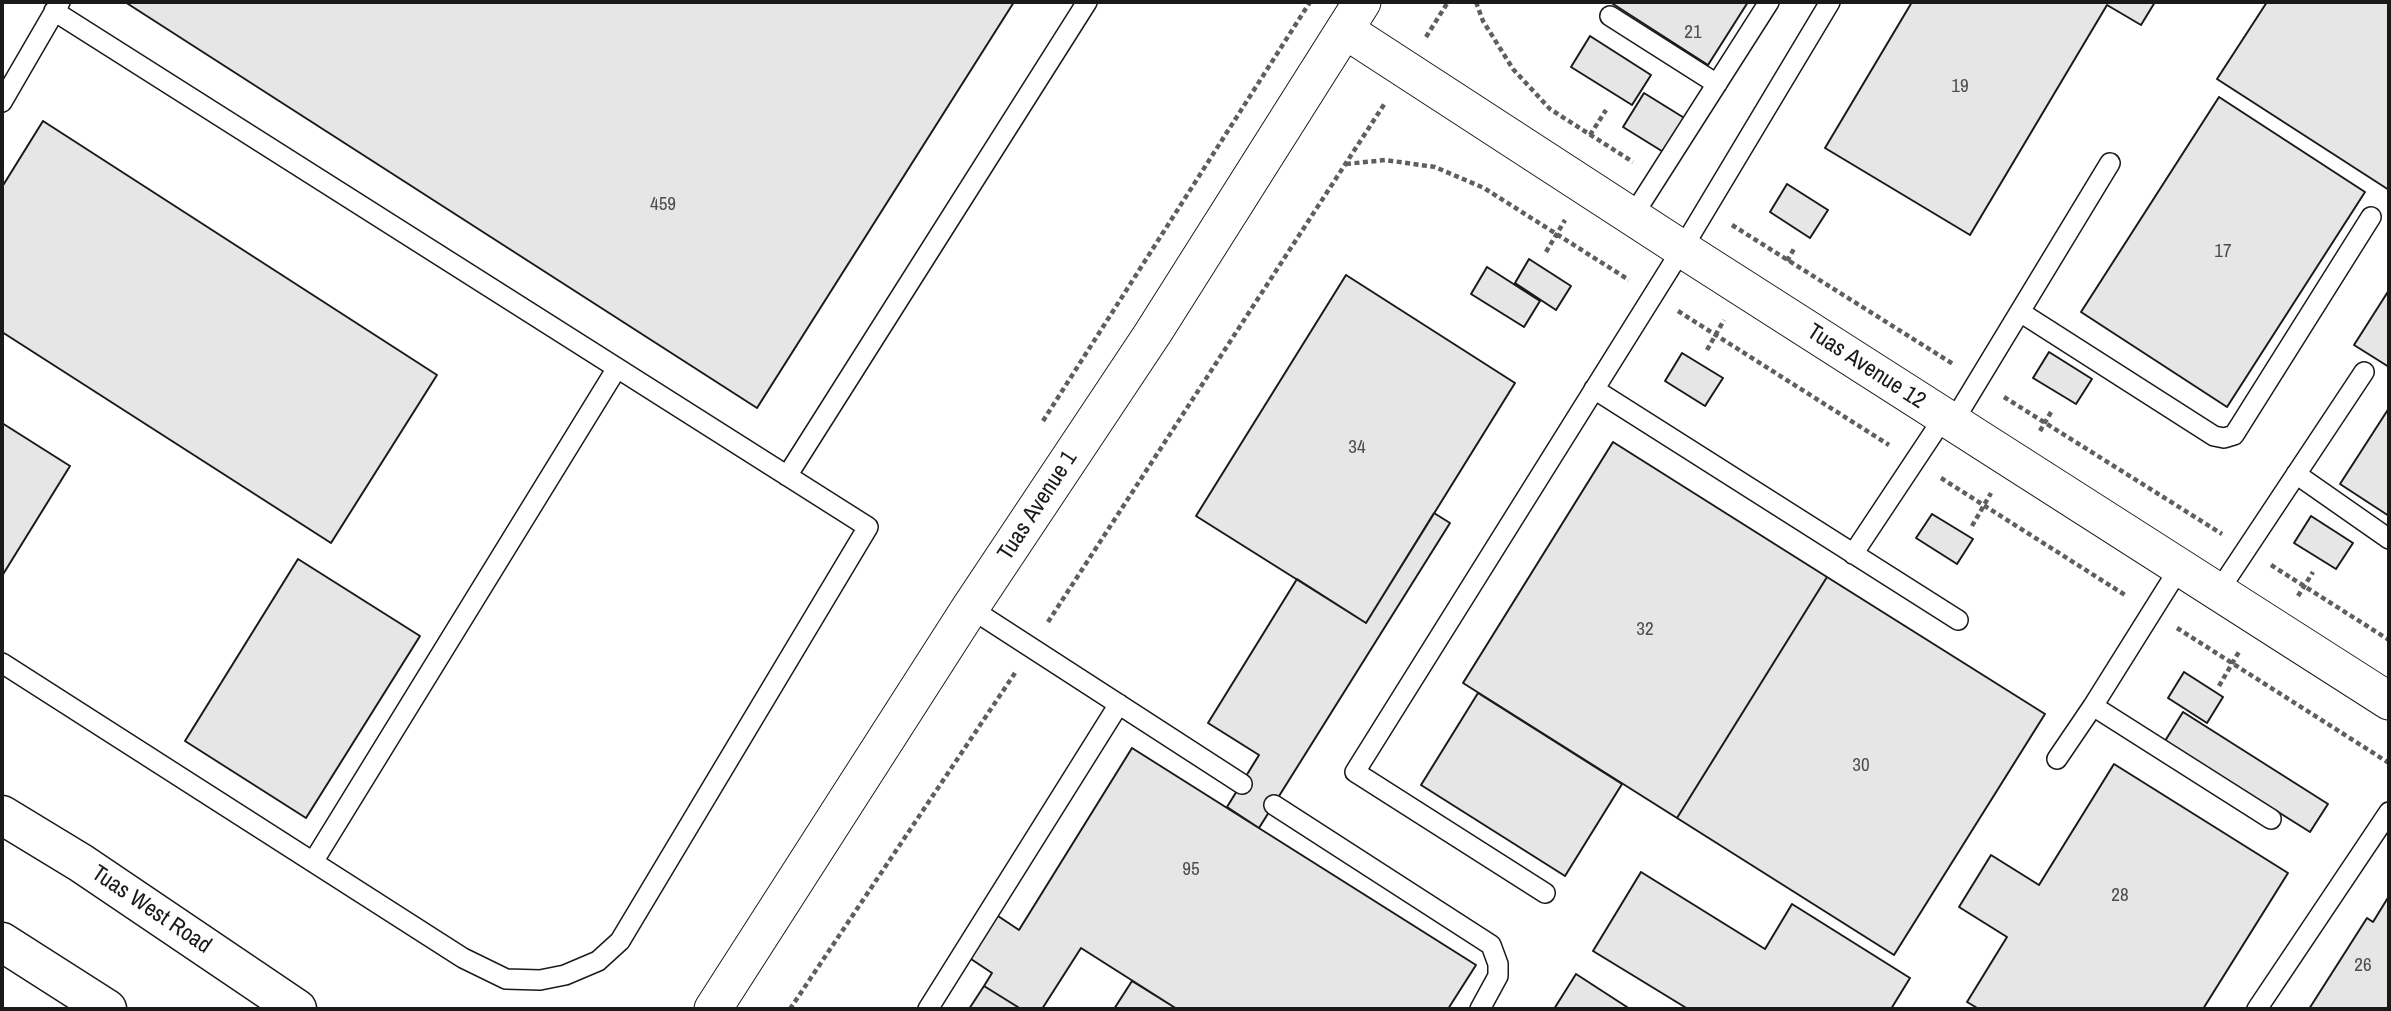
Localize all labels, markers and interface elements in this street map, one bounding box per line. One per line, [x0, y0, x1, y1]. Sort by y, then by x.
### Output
house number: 21 [1684, 22, 1702, 44]
house number: 19 [1951, 76, 1969, 98]
house number: 459 [650, 194, 676, 216]
house number: 17 [2214, 241, 2232, 263]
street label: Tuas Avenue 12 [1802, 319, 1930, 415]
house number: 34 [1348, 437, 1366, 459]
street label: Tuas Avenue 1 [992, 446, 1084, 566]
house number: 32 [1636, 619, 1654, 641]
house number: 30 [1852, 755, 1870, 777]
house number: 95 [1182, 859, 1200, 881]
street label: Tuas West Road [86, 860, 216, 960]
house number: 28 [2111, 885, 2129, 907]
house number: 26 [2354, 955, 2372, 977]

